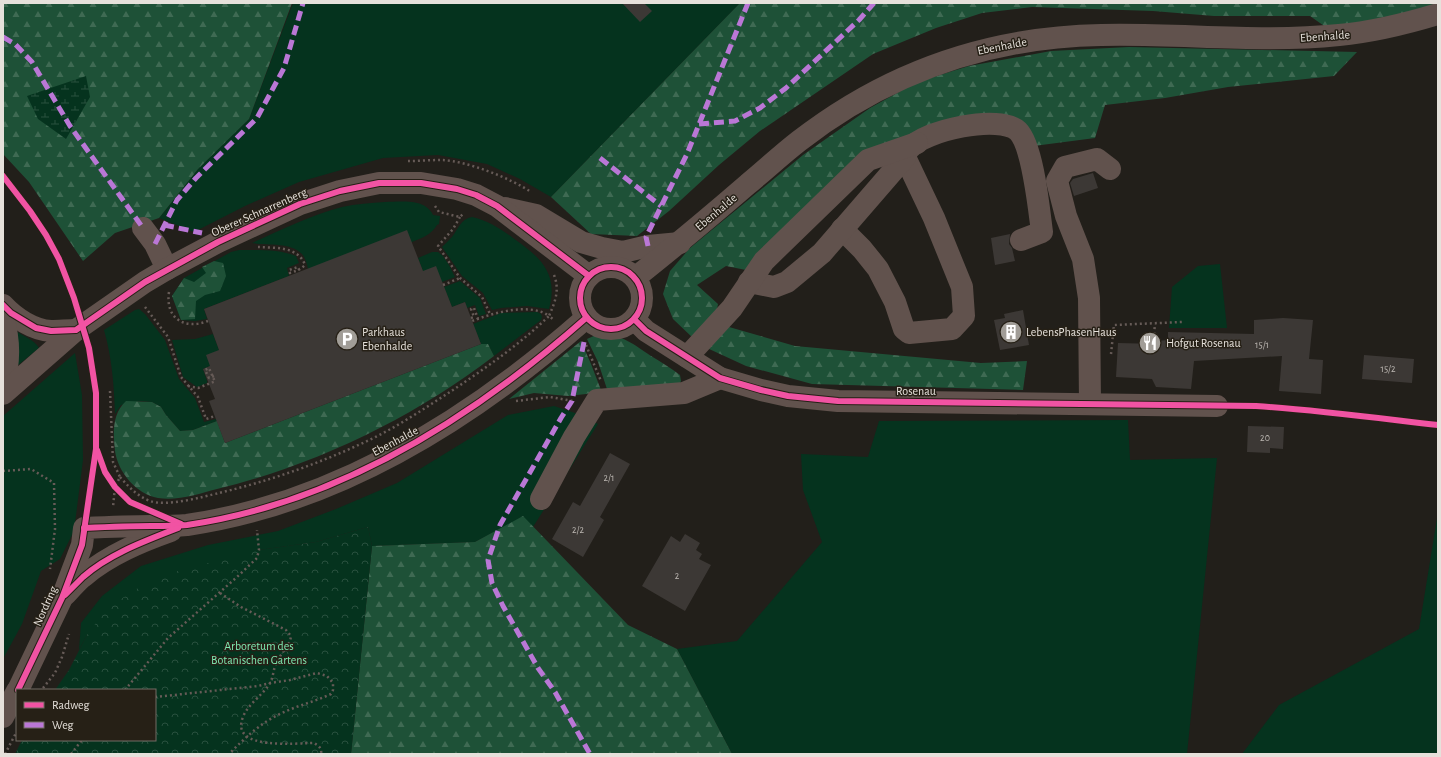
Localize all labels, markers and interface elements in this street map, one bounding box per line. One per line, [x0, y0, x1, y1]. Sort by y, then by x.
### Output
street label: Ebenhalde [1300, 28, 1350, 44]
street label: Ebenhalde [976, 35, 1028, 57]
street label: Oberer Schnarrenberg [209, 185, 309, 238]
street label: Ebenhalde [693, 191, 739, 233]
building icon: LebensPhasenHaus [998, 319, 1024, 345]
parking icon: Parkhaus Ebenhalde [334, 326, 360, 352]
place label: Parkhaus Ebenhalde [362, 326, 412, 352]
place label: LebensPhasenHaus [1026, 326, 1116, 338]
restaurant icon: Hofgut Rosenau [1137, 330, 1163, 356]
place label: Hofgut Rosenau [1166, 337, 1241, 349]
house number: 15/1 [1255, 340, 1269, 350]
house number: 15/2 [1380, 364, 1396, 374]
street label: Rosenau [896, 385, 936, 397]
street label: Ebenhalde [370, 424, 420, 458]
house number: 20 [1260, 433, 1270, 443]
house number: 2/1 [604, 473, 614, 483]
house number: 2/2 [572, 525, 584, 535]
house number: 2 [675, 571, 680, 581]
street label: Nordring [31, 584, 59, 628]
park label: Arboretum des Botanischen Gartens [211, 640, 307, 666]
legend [16, 689, 156, 741]
text: Radweg [52, 699, 89, 711]
text: Weg [52, 719, 74, 731]

